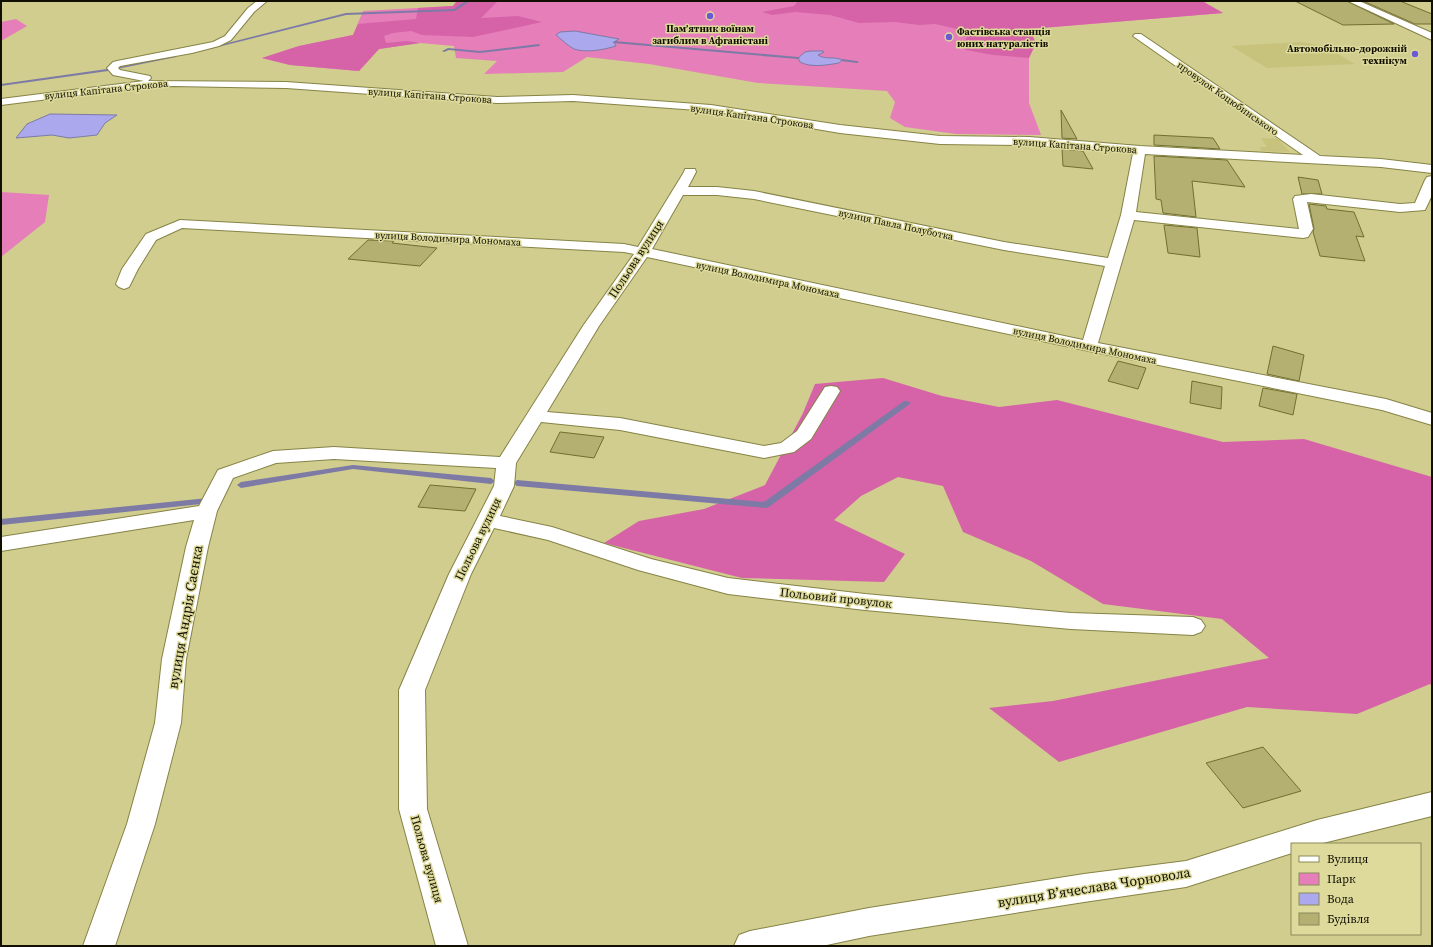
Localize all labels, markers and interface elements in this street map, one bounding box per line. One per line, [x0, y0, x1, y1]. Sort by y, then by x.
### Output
marker: Пам’ятник воїнам загиблим в Афганістані [705, 11, 715, 21]
place label: Пам’ятник воїнам загиблим в Афганістані [652, 22, 768, 47]
place label: Фастівська станція юних натуралістів [957, 25, 1051, 50]
marker: Фастівська станція юних натуралістів [944, 32, 954, 42]
place label: Автомобільно-дорожній технікум [1287, 42, 1408, 67]
marker: Автомобільно-дорожній технікум [1410, 49, 1420, 59]
street label: провулок Коцюбинського [1174, 58, 1281, 139]
street label: вулиця Капітана Строкова [44, 76, 169, 102]
street label: вулиця Капітана Строкова [368, 85, 493, 106]
street label: вулиця Капітана Строкова [690, 101, 815, 132]
street label: вулиця Капітана Строкова [1013, 135, 1138, 156]
street label: вулиця Павла Полуботка [837, 206, 955, 243]
street label: Польова вулиця [605, 217, 667, 301]
street label: вулиця Володимира Мономаха [375, 228, 522, 249]
street label: вулиця Володимира Мономаха [695, 258, 842, 301]
street label: вулиця Володимира Мономаха [1012, 324, 1159, 367]
street label: Польова вулиця [451, 495, 505, 583]
street label: вулиця Андрія Саєнка [163, 543, 208, 690]
street label: Польовий провулок [779, 584, 893, 612]
street label: Польова вулиця [407, 813, 447, 905]
legend [1291, 843, 1421, 935]
text: Вулиця [1327, 851, 1368, 867]
street label: вулиця Вʼячеслава Чорновола [996, 862, 1193, 912]
text: Парк [1327, 871, 1356, 887]
text: Вода [1327, 891, 1355, 907]
text: Будівля [1327, 911, 1370, 927]

